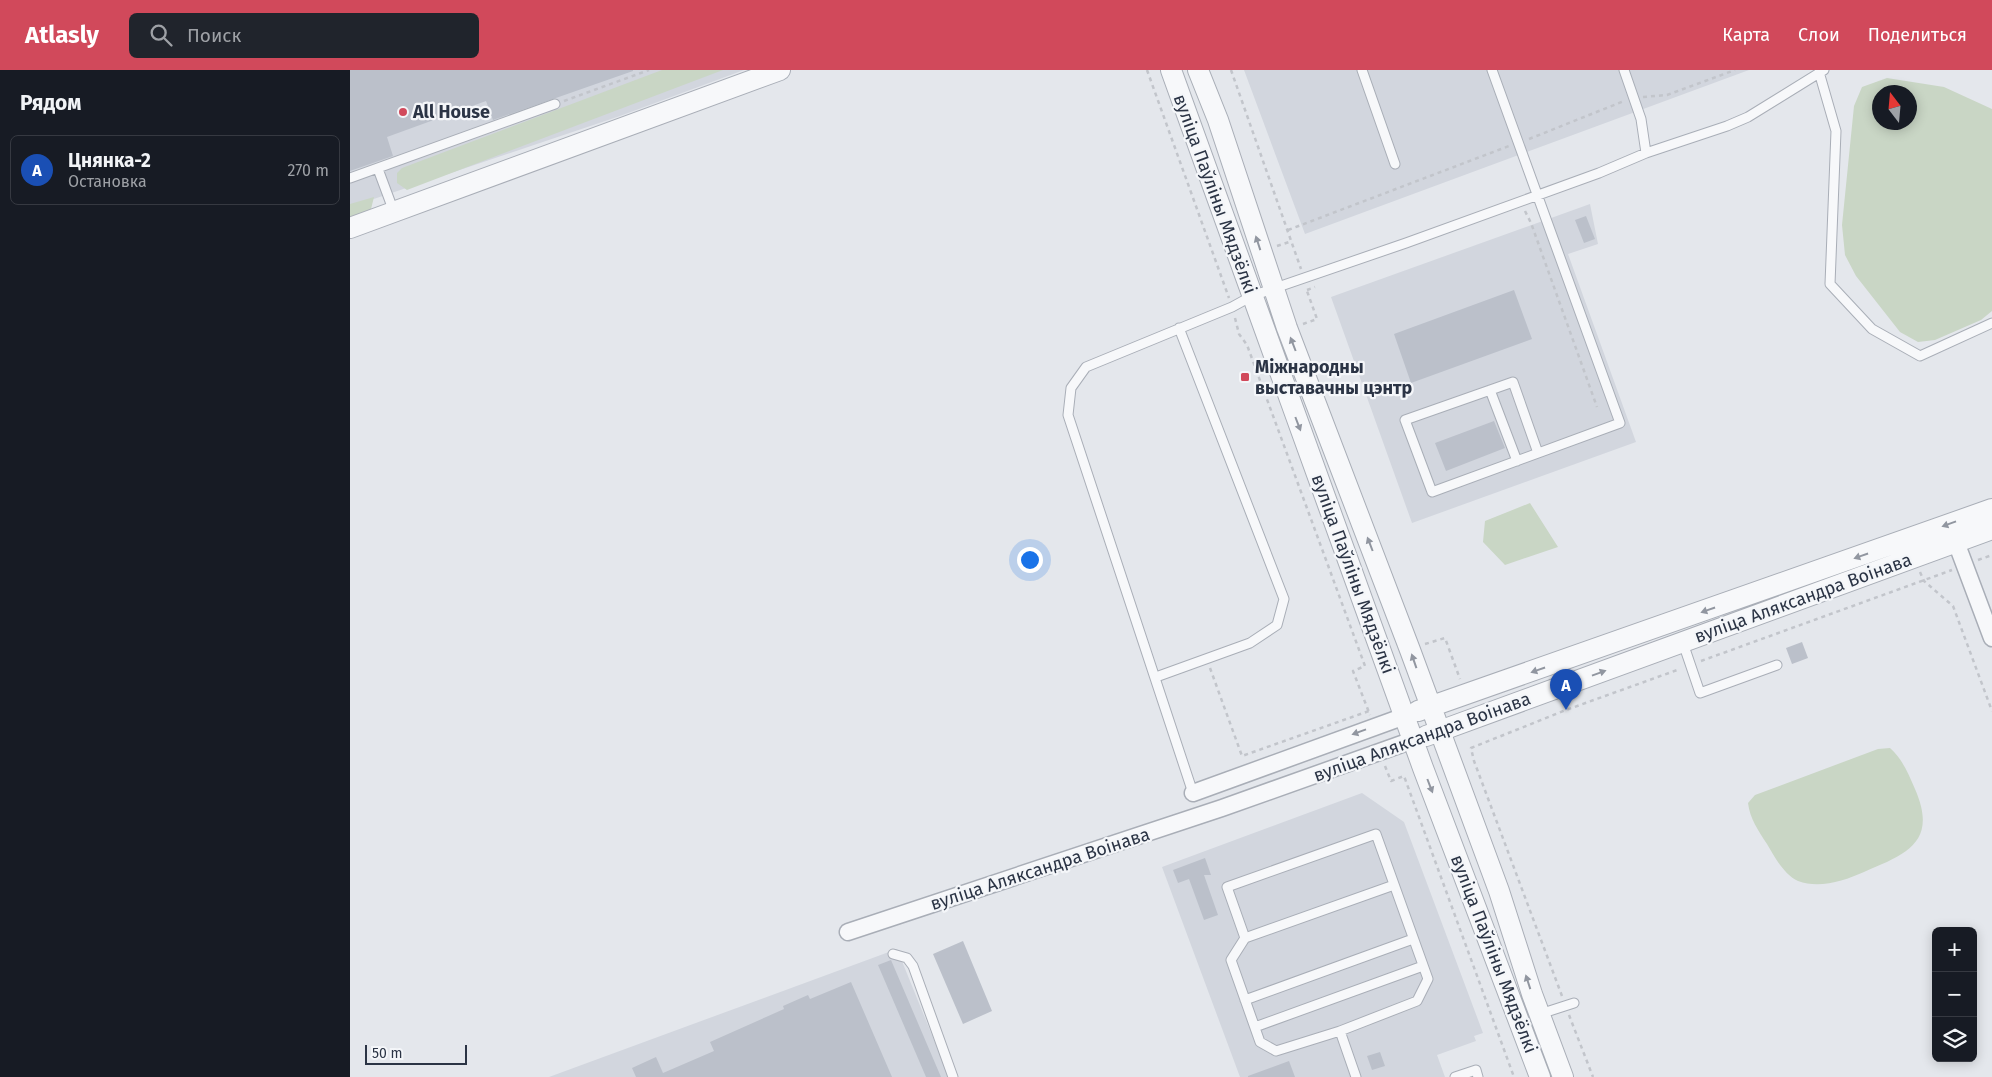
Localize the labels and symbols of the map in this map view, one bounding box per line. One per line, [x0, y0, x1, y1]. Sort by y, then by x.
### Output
north arrow [1872, 85, 1917, 130]
street label: вуліца Паўліны Мядзёлкі [1169, 91, 1261, 297]
place label: All House [412, 101, 490, 123]
marker: All House [397, 106, 409, 118]
one-way arrow [1254, 235, 1261, 250]
one-way arrow [1289, 336, 1297, 351]
place label: Міжнародны выставачны цэнтр [1255, 356, 1413, 399]
marker: Міжнародны выставачны цэнтр [1239, 371, 1251, 383]
one-way arrow [1295, 417, 1303, 432]
street label: вуліца Паўліны Мядзёлкі [1307, 471, 1399, 677]
one-way arrow [1942, 521, 1957, 528]
one-way arrow [1366, 537, 1373, 552]
your location [1017, 547, 1043, 573]
street label: вуліца Аляксандра Воінава [1691, 548, 1915, 648]
one-way arrow [1853, 552, 1868, 560]
one-way arrow [1700, 607, 1715, 614]
one-way arrow [1410, 653, 1418, 668]
one-way arrow [1530, 666, 1545, 674]
pin: A [1550, 669, 1582, 710]
one-way arrow [1592, 669, 1607, 676]
street label: вуліца Аляксандра Воінава [1310, 687, 1534, 787]
one-way arrow [1351, 729, 1366, 736]
one-way arrow [1427, 778, 1434, 793]
street label: вуліца Аляксандра Воінава [927, 823, 1153, 915]
street label: вуліца Паўліны Мядзёлкі [1446, 852, 1542, 1056]
one-way arrow [1524, 974, 1532, 989]
scale bar [365, 1042, 468, 1065]

